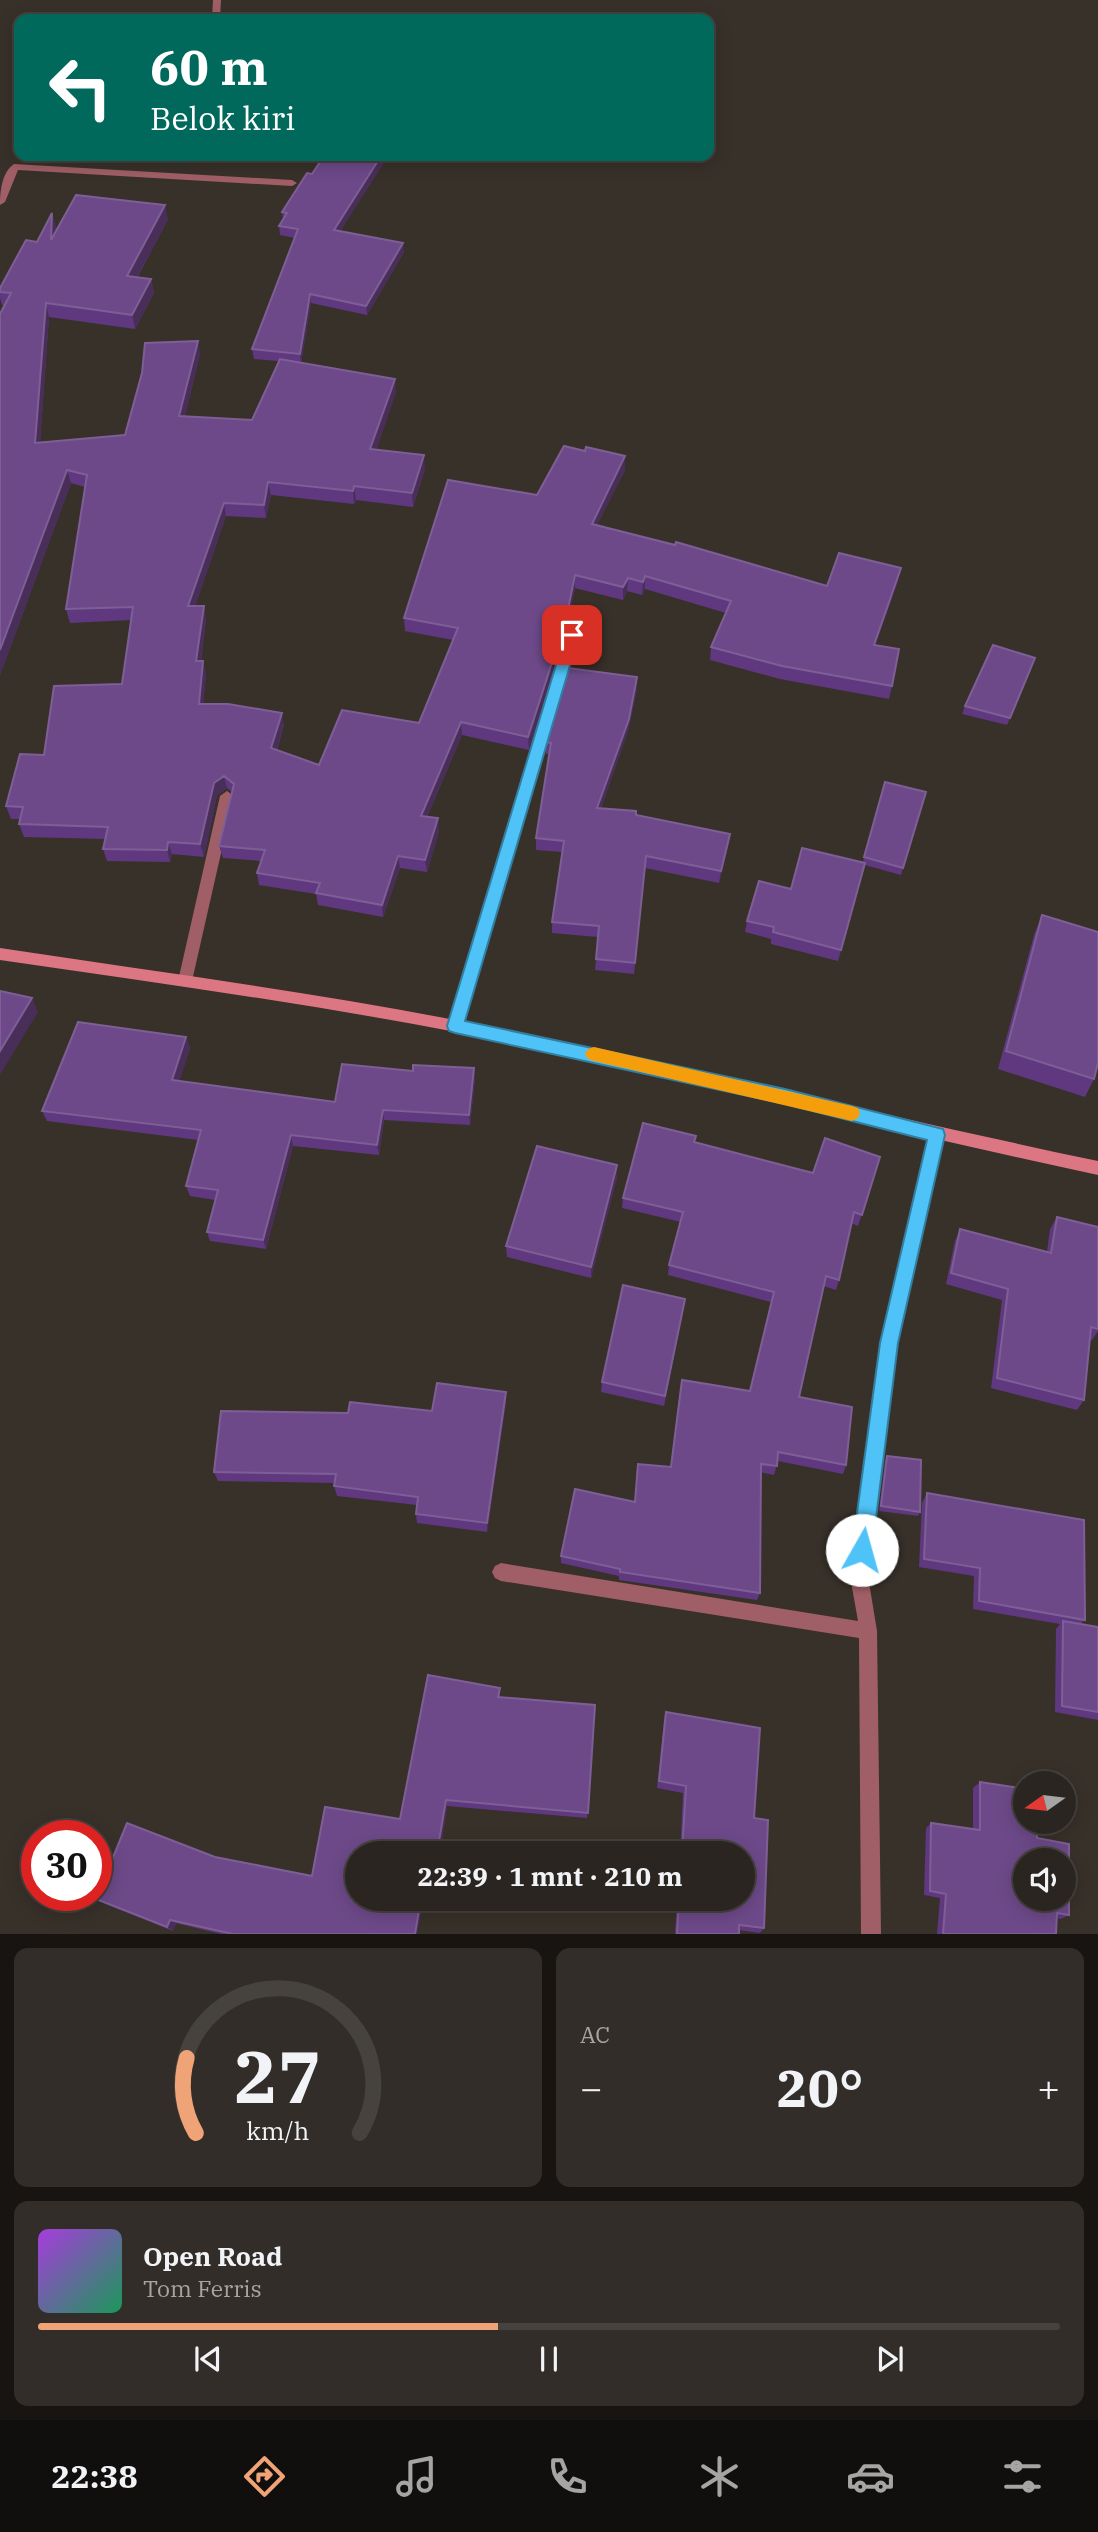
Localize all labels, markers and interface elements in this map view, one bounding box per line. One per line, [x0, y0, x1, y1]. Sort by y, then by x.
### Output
text: 60 m [150, 35, 268, 98]
icon: left [35, 42, 126, 133]
text: Belok kiri [150, 97, 295, 139]
pin [542, 605, 602, 665]
icon: arrive [553, 616, 591, 654]
position arrow [825, 1513, 899, 1587]
north arrow [1013, 1771, 1076, 1834]
map controls [1013, 1771, 1076, 1911]
speed limit sign: 30 [21, 1820, 112, 1911]
button: sound [1013, 1848, 1076, 1911]
text: 22:39 · 1 mnt · 210 m [418, 1859, 682, 1893]
text: AC [580, 2019, 610, 2049]
text: 27 [234, 2029, 322, 2124]
text: 20° [777, 2054, 863, 2121]
text: − [580, 2063, 603, 2112]
text: + [1037, 2063, 1060, 2112]
text: km/h [246, 2114, 310, 2147]
text: Open Road [143, 2239, 282, 2273]
text: Tom Ferris [143, 2273, 262, 2303]
icon: previous [189, 2340, 227, 2378]
icon: pause [530, 2340, 568, 2378]
icon: next [871, 2340, 909, 2378]
icon: directions [240, 2452, 289, 2501]
icon: music [392, 2452, 441, 2501]
icon: phone [543, 2452, 592, 2501]
icon: climate [695, 2452, 744, 2501]
icon: car [846, 2452, 895, 2501]
icon: filters [998, 2452, 1047, 2501]
text: 22:38 [51, 2455, 138, 2497]

